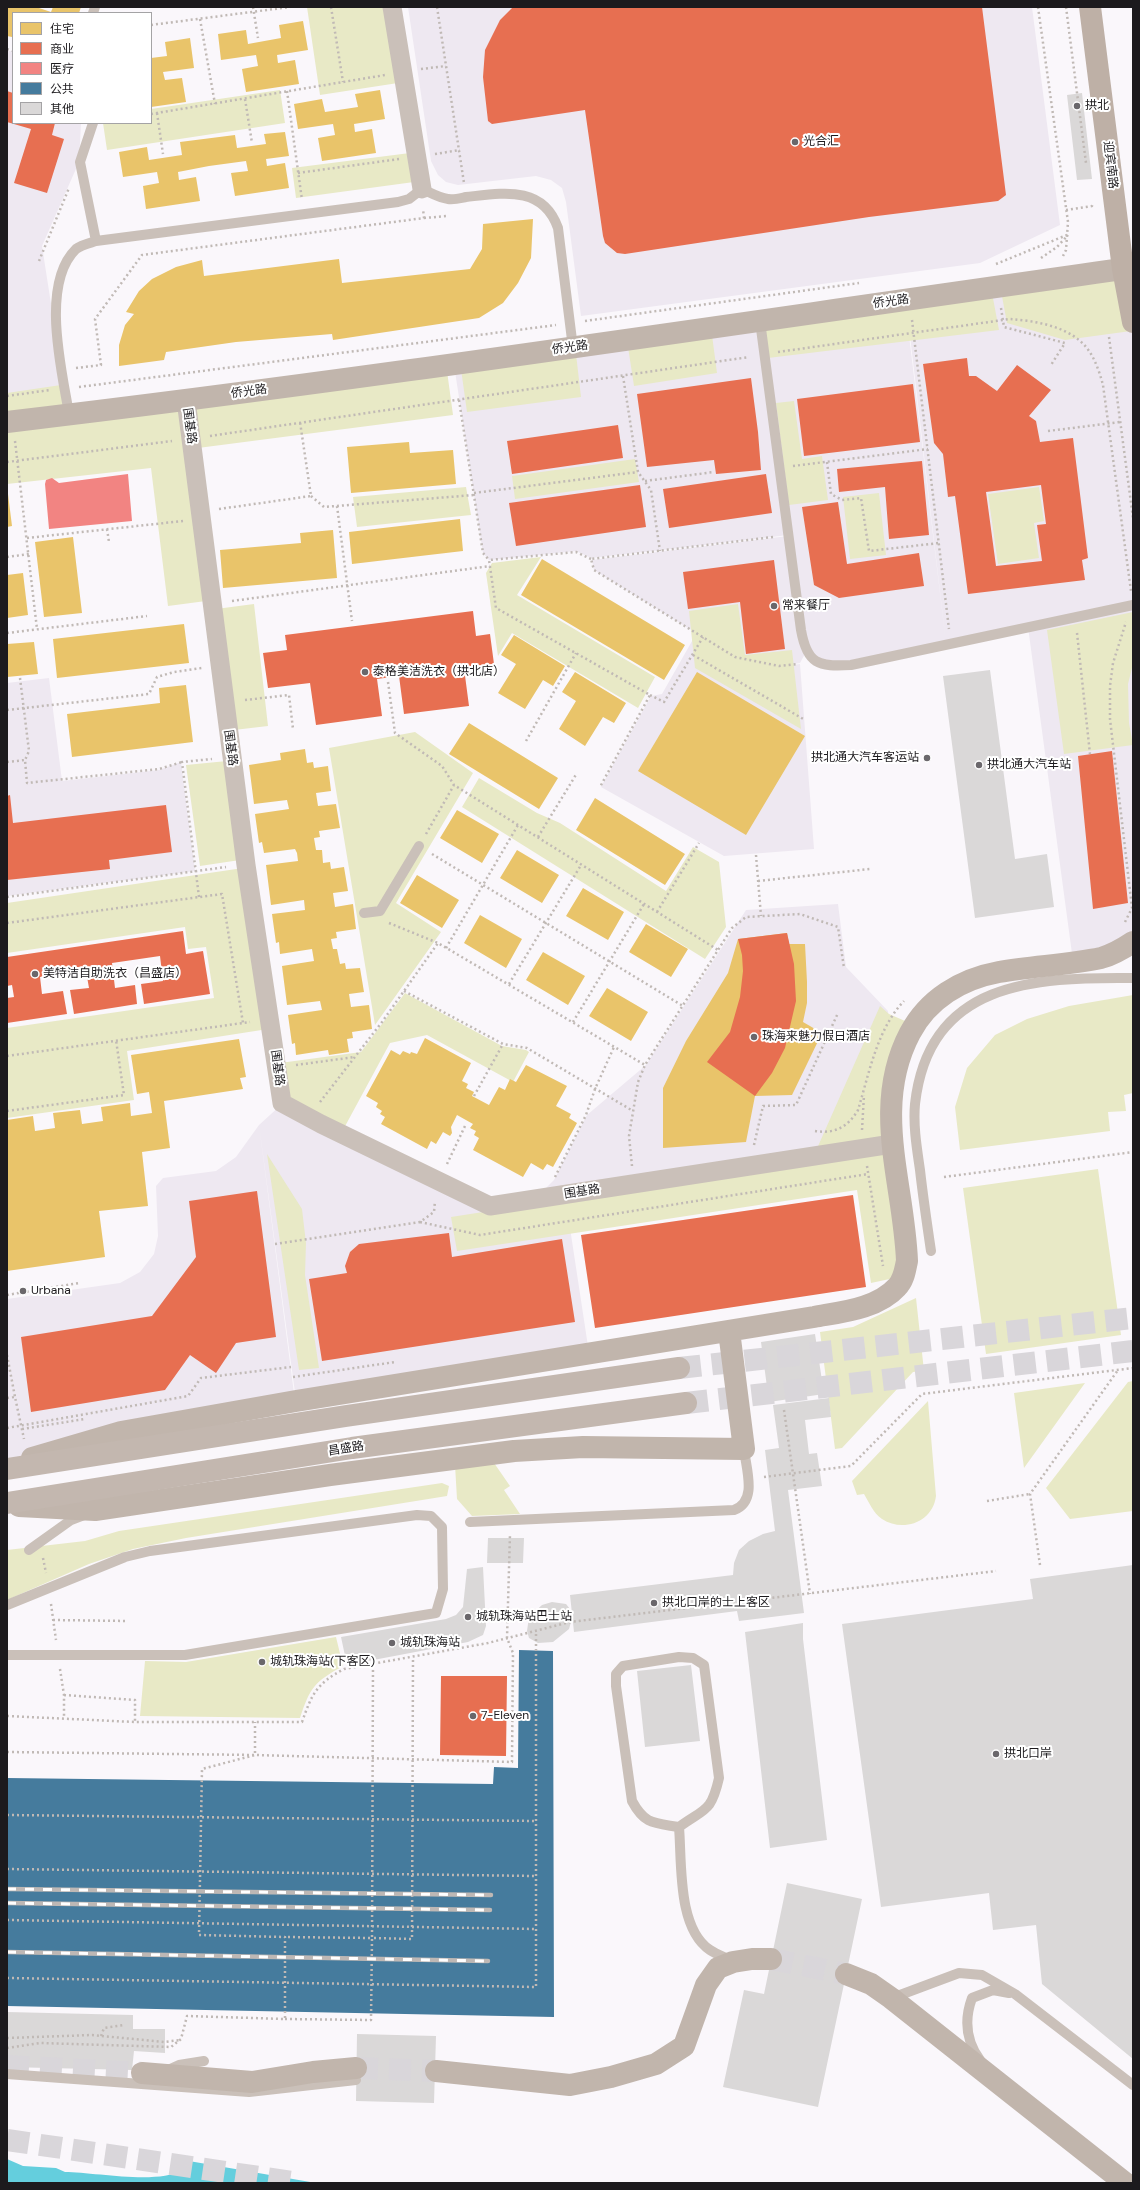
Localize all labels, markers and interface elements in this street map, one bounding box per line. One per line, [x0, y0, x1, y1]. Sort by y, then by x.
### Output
legend [12, 12, 152, 124]
text: 住宅 [50, 21, 74, 37]
text: 商业 [50, 41, 74, 57]
text: 医疗 [50, 61, 74, 77]
text: 公共 [50, 81, 74, 97]
place label: 拱北 [1085, 99, 1109, 113]
text: 其他 [50, 101, 74, 117]
marker: 拱北 [1072, 101, 1082, 111]
place label: 光合汇 [803, 135, 839, 149]
marker: 光合汇 [790, 137, 800, 147]
street label: 迎宾南路 [1100, 140, 1120, 190]
street label: 侨光路 [872, 292, 910, 312]
street label: 侨光路 [551, 338, 589, 358]
street label: 侨光路 [230, 382, 268, 402]
street label: 围基路 [179, 407, 199, 445]
place label: 常来餐厅 [782, 599, 830, 613]
marker: 常来餐厅 [769, 601, 779, 611]
place label: 泰格美洁洗衣（拱北店） [373, 665, 505, 679]
marker: 泰格美洁洗衣（拱北店） [360, 667, 370, 677]
street label: 围基路 [220, 729, 240, 767]
place label: 拱北通大汽车客运站 [811, 751, 919, 765]
marker: 拱北通大汽车客运站 [922, 753, 932, 763]
place label: 拱北通大汽车站 [987, 758, 1071, 772]
marker: 拱北通大汽车站 [974, 760, 984, 770]
place label: 美特洁自助洗衣（昌盛店） [43, 967, 187, 981]
marker: 美特洁自助洗衣（昌盛店） [30, 969, 40, 979]
place label: 珠海来魅力假日酒店 [762, 1030, 870, 1044]
marker: 珠海来魅力假日酒店 [749, 1032, 759, 1042]
street label: 围基路 [267, 1049, 287, 1087]
street label: 围基路 [563, 1182, 601, 1202]
place label: Urbana [31, 1284, 71, 1298]
marker: Urbana [18, 1286, 28, 1296]
street label: 昌盛路 [327, 1439, 365, 1459]
place label: 拱北口岸的士上客区 [662, 1596, 770, 1610]
marker: 拱北口岸的士上客区 [649, 1598, 659, 1608]
place label: 城轨珠海站巴士站 [476, 1610, 572, 1624]
marker: 城轨珠海站巴士站 [463, 1612, 473, 1622]
place label: 城轨珠海站 [400, 1636, 460, 1650]
marker: 城轨珠海站 [387, 1638, 397, 1648]
place label: 城轨珠海站(下客区) [270, 1655, 375, 1669]
marker: 城轨珠海站(下客区) [257, 1657, 267, 1667]
place label: 7-Eleven [481, 1709, 529, 1723]
marker: 7-Eleven [468, 1711, 478, 1721]
place label: 拱北口岸 [1004, 1747, 1052, 1761]
marker: 拱北口岸 [991, 1749, 1001, 1759]

